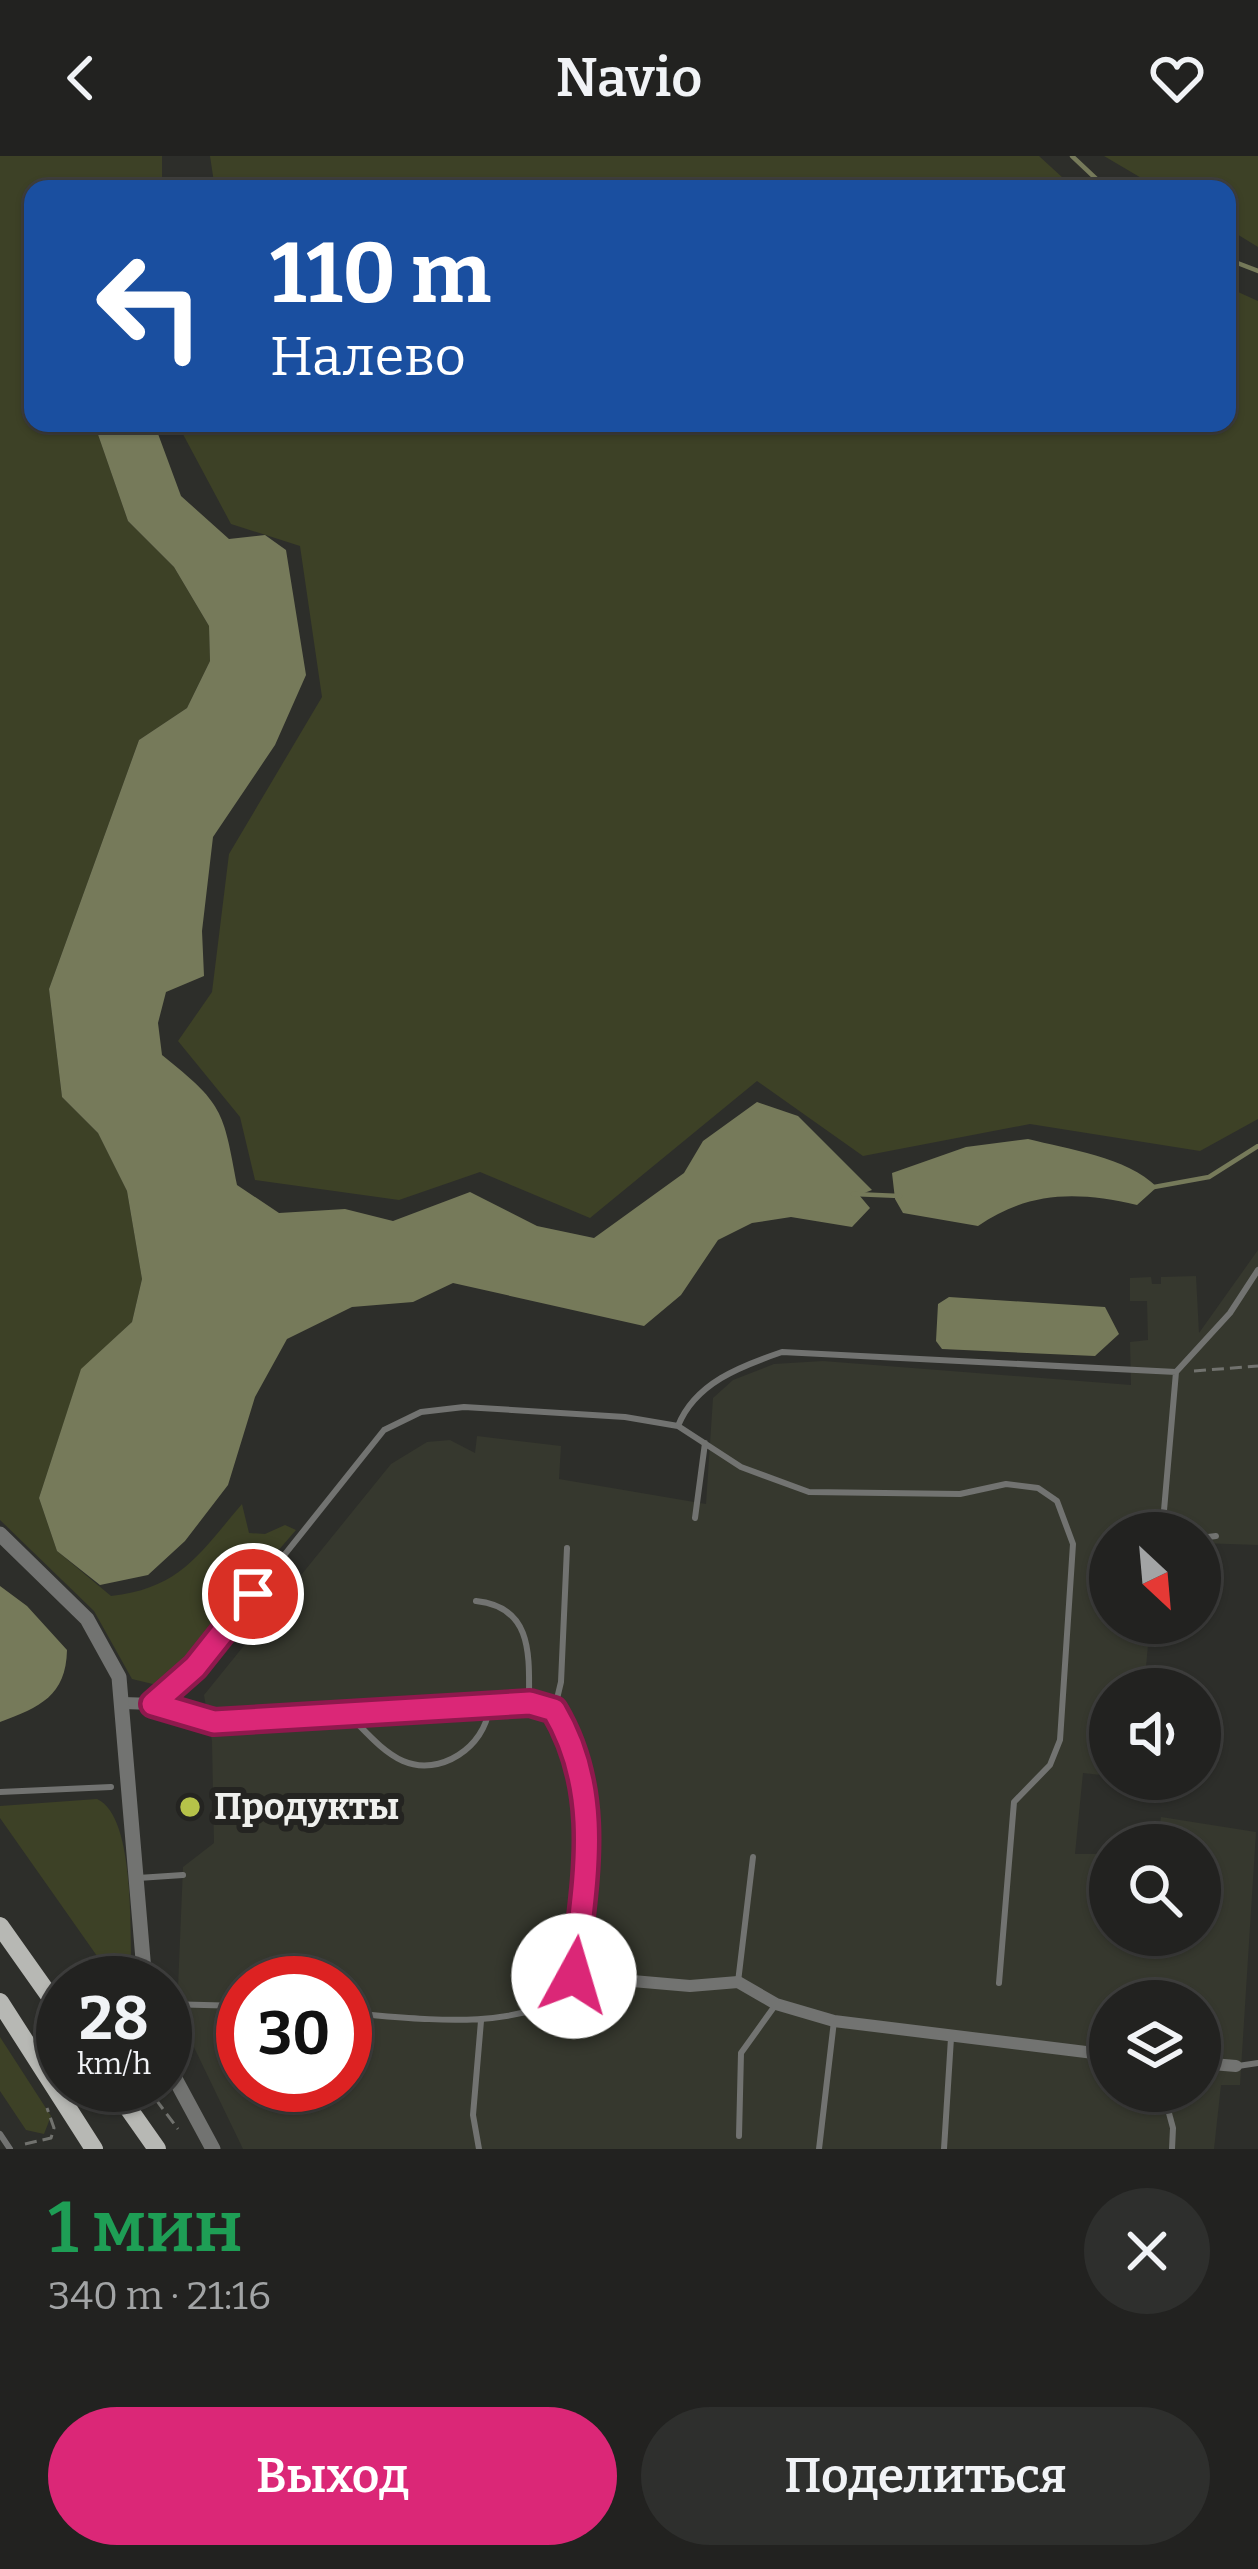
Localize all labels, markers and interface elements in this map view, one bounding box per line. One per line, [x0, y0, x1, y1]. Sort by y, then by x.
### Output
icon: back [48, 45, 114, 111]
icon: heart [1144, 45, 1210, 111]
text: Navio [556, 46, 702, 110]
text: 110 m [270, 223, 491, 324]
icon: left [72, 228, 228, 384]
text: Налево [270, 325, 466, 389]
north arrow [1089, 1512, 1221, 1644]
map controls [1089, 1512, 1221, 2112]
pin [202, 1543, 304, 1645]
icon: arrive [220, 1561, 286, 1627]
button: sound [1089, 1668, 1221, 1800]
place label: Продукты [214, 1785, 399, 1829]
marker: Продукты [177, 1794, 203, 1820]
button: search [1089, 1824, 1221, 1956]
position arrow [511, 1913, 637, 2039]
speed limit sign: 30 [216, 1956, 372, 2112]
button: layers [1089, 1980, 1221, 2112]
text: 28 [79, 1983, 149, 2055]
text: km/h [77, 2046, 151, 2082]
text: 1 мин [48, 2185, 242, 2271]
button: close [1084, 2188, 1210, 2314]
text: 340 m · 21:16 [48, 2273, 271, 2319]
button: Выход [48, 2407, 617, 2545]
button: Поделиться [641, 2407, 1210, 2545]

